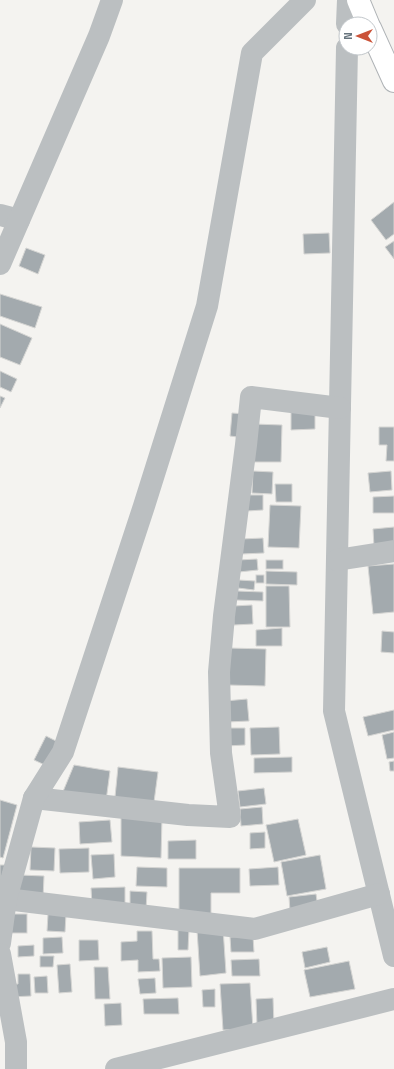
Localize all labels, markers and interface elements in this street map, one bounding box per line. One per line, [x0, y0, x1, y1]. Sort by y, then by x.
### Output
north arrow [338, 16, 378, 56]
text: N [340, 32, 356, 40]

